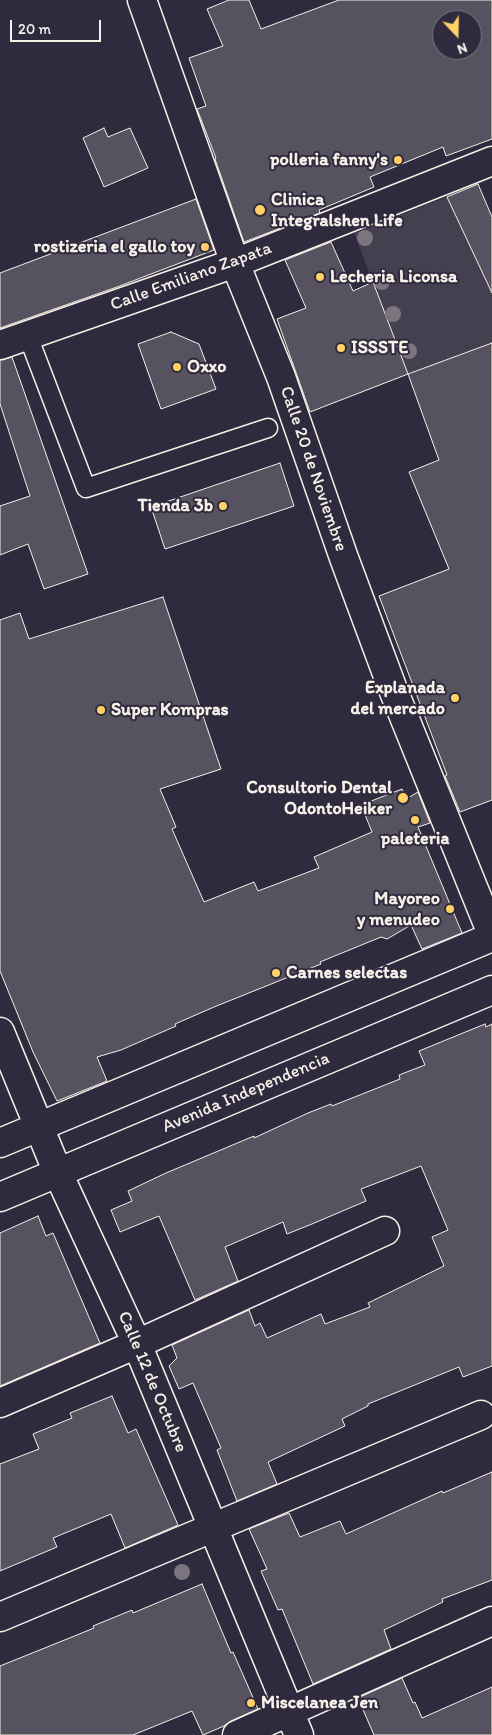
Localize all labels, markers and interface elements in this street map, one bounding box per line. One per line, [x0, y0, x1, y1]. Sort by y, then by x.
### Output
scale bar [12, 10, 104, 42]
north arrow [432, 10, 482, 60]
text: 20 m [18, 20, 51, 38]
text: N [455, 39, 470, 58]
place label: polleria fanny's [270, 149, 388, 171]
marker: polleria fanny's [392, 154, 404, 166]
place label: Clinica Integralshen Life [271, 189, 403, 232]
marker: Clinica Integralshen Life [253, 203, 267, 217]
place label: rostizeria el gallo toy [34, 236, 195, 258]
street label: Calle Emiliano Zapata [107, 238, 275, 316]
marker: rostizeria el gallo toy [199, 241, 211, 253]
place label: Lecheria Liconsa [330, 266, 457, 288]
marker: Lecheria Liconsa [314, 271, 326, 283]
place label: ISSSTE [351, 337, 408, 359]
marker: ISSSTE [335, 342, 347, 354]
place label: Oxxo [187, 356, 227, 378]
marker: Oxxo [171, 361, 183, 373]
street label: Calle 20 de Noviembre [275, 383, 351, 555]
place label: Tienda 3b [137, 495, 213, 517]
marker: Tienda 3b [217, 500, 229, 512]
place label: Explanada del mercado [351, 677, 445, 720]
marker: Explanada del mercado [449, 692, 461, 704]
place label: Super Kompras [111, 699, 229, 721]
marker: Super Kompras [95, 704, 107, 716]
place label: Consultorio Dental OdontoHeiker [246, 777, 392, 820]
marker: Consultorio Dental OdontoHeiker [396, 791, 410, 805]
marker: paleteria [409, 814, 421, 826]
place label: paleteria [381, 828, 449, 850]
place label: Mayoreo y menudeo [357, 888, 440, 931]
marker: Mayoreo y menudeo [444, 903, 456, 915]
place label: Carnes selectas [286, 962, 407, 984]
marker: Carnes selectas [270, 967, 282, 979]
street label: Avenida Independencia [159, 1048, 333, 1138]
street label: Calle 12 de Octubre [113, 1308, 191, 1456]
place label: Miscelanea Jen [261, 1692, 378, 1714]
marker: Miscelanea Jen [245, 1697, 257, 1709]

